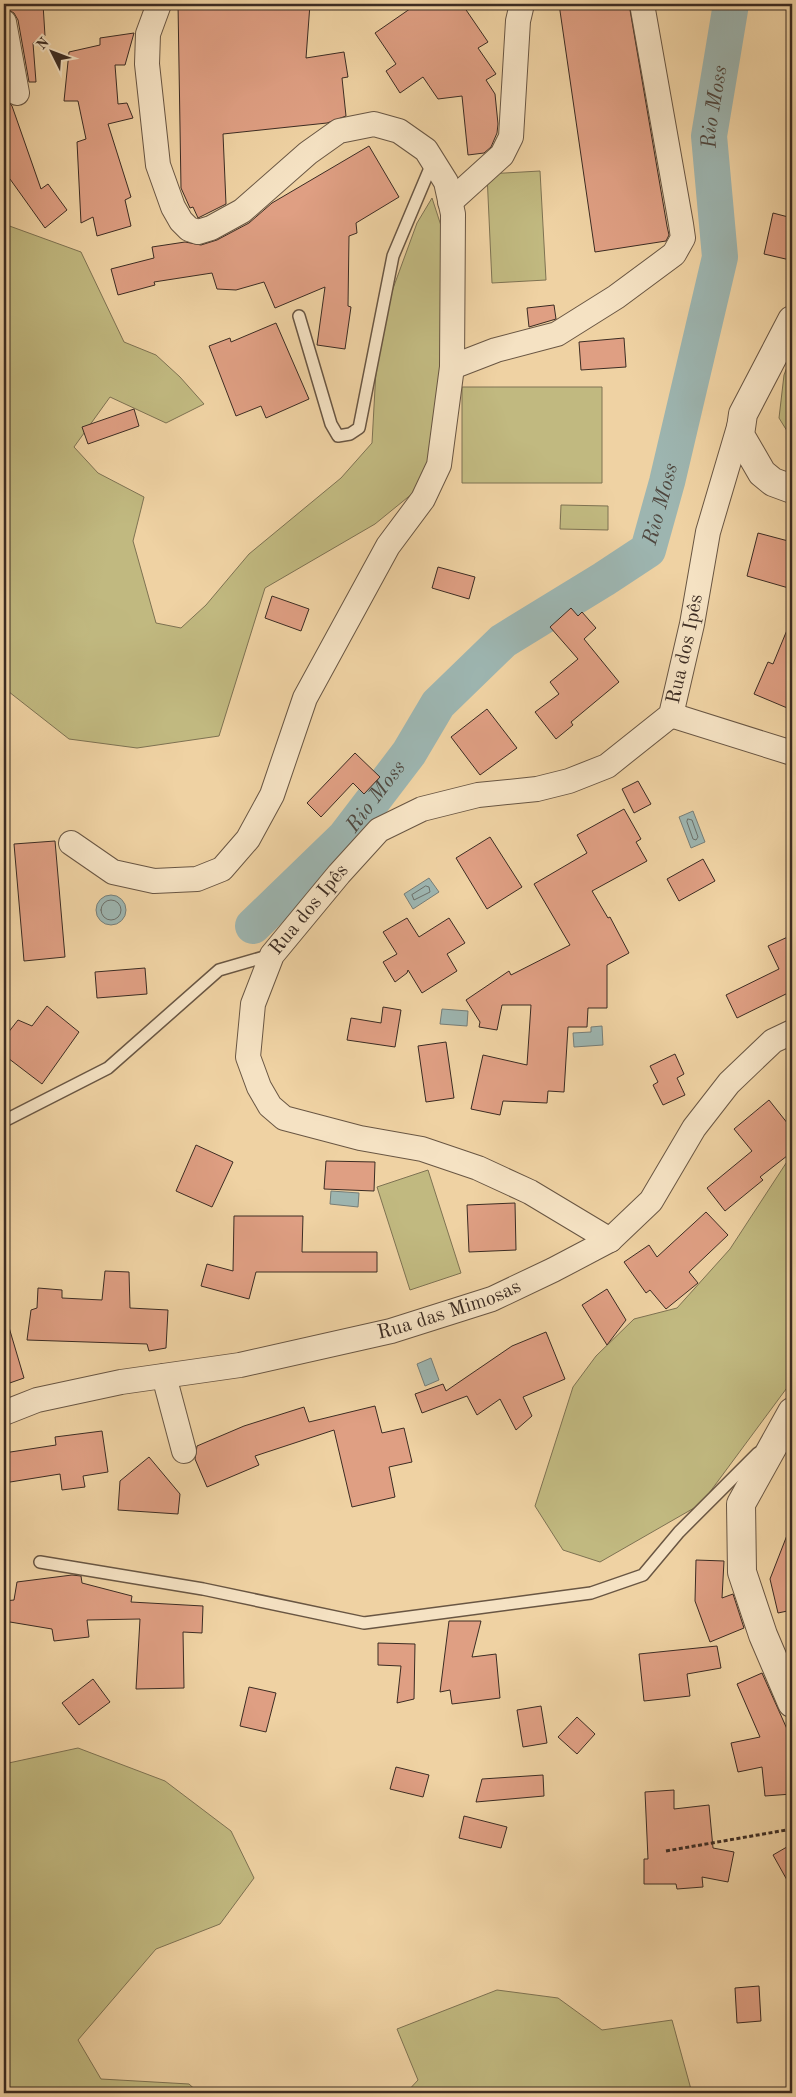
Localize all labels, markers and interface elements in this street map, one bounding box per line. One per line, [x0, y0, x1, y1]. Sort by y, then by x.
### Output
north arrow [28, 28, 78, 78]
text: N [34, 35, 52, 53]
water label: Rio Moss [698, 64, 731, 150]
water label: Rio Moss [639, 461, 682, 548]
street label: Rua dos Ipês [664, 593, 707, 706]
water label: Rio Moss [342, 757, 410, 837]
street label: Rua dos Ipês [266, 860, 353, 959]
street label: Rua das Mimosas [376, 1277, 524, 1344]

